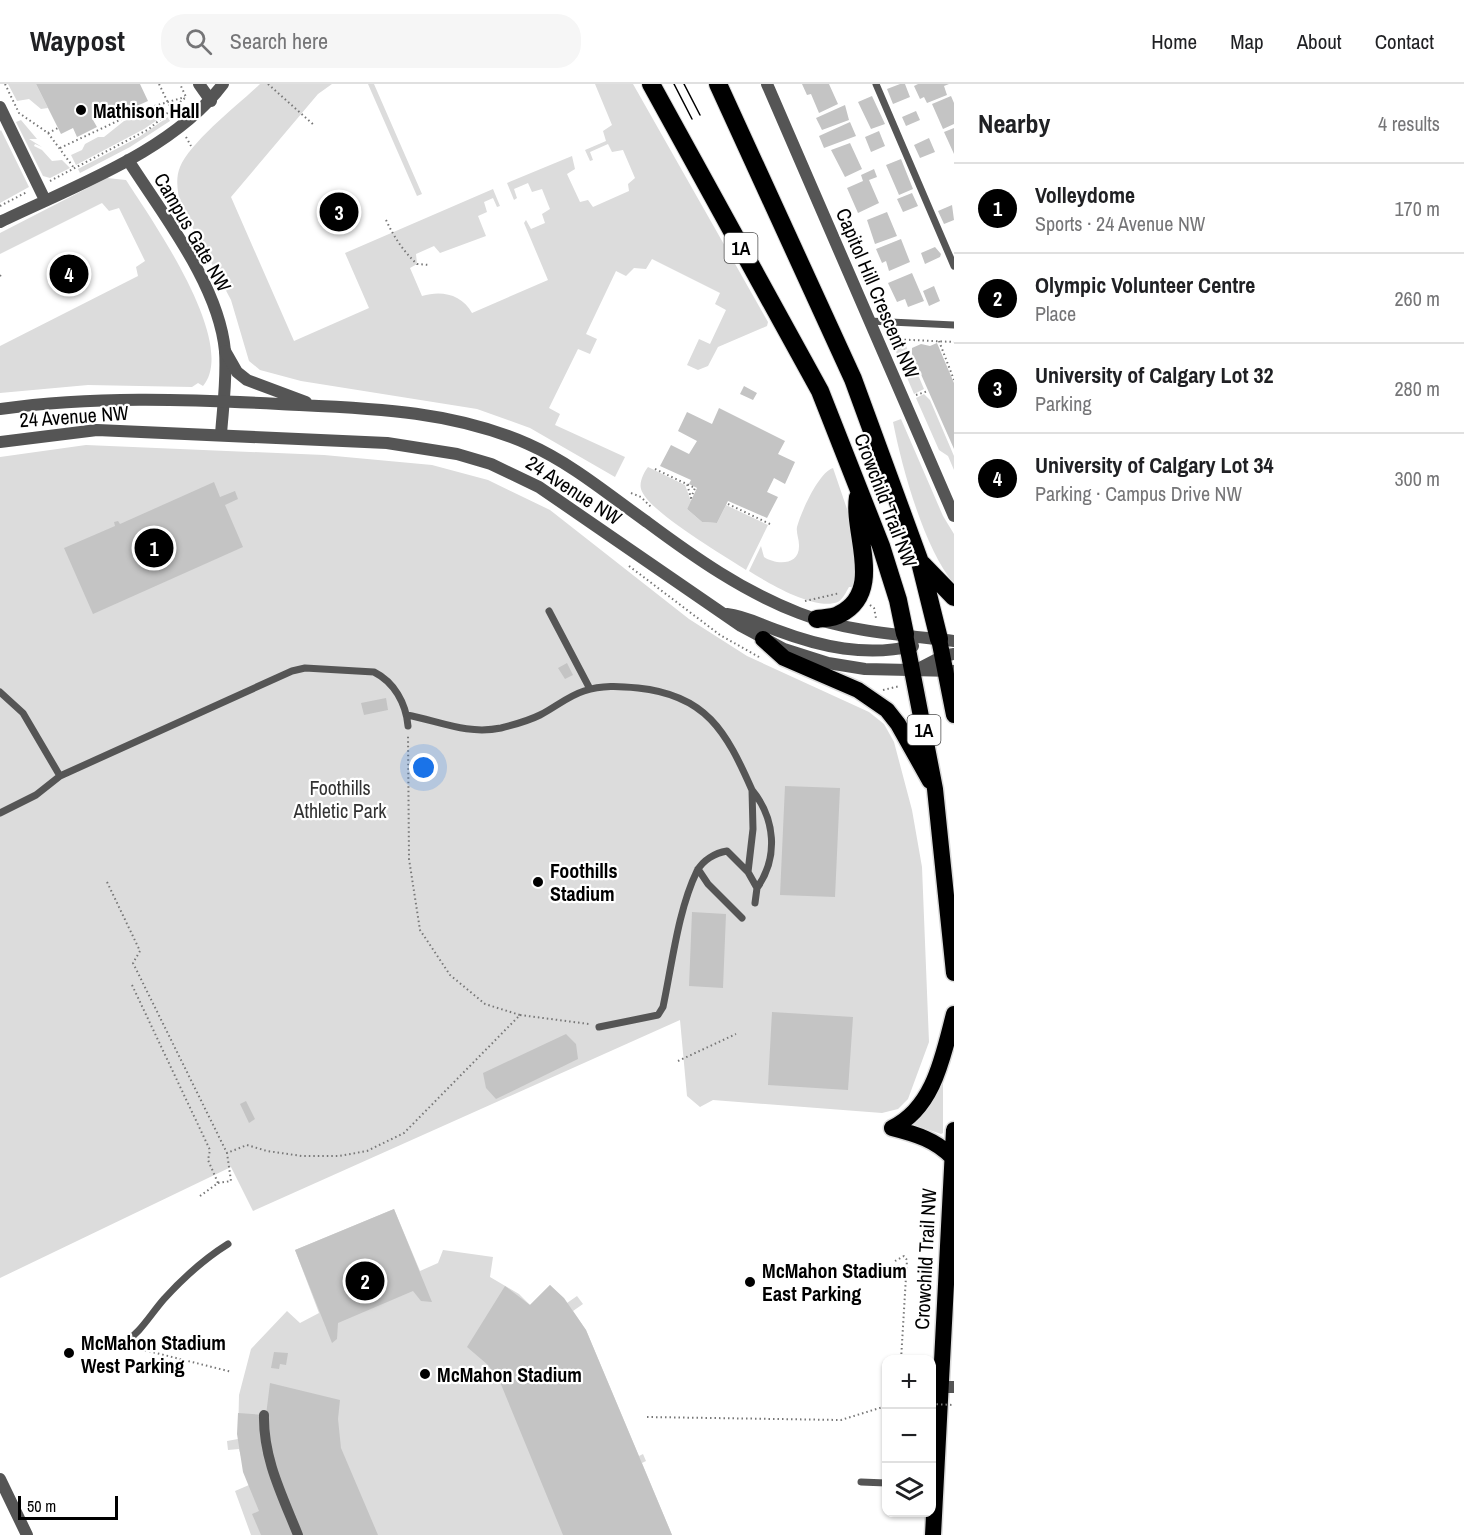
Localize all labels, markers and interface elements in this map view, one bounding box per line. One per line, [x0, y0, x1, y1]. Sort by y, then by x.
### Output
search box [161, 14, 581, 68]
text: Waypost [30, 22, 125, 60]
icon: search [182, 25, 215, 58]
text: Search here [230, 26, 328, 56]
text: Home [1151, 27, 1197, 56]
text: Map [1230, 27, 1264, 56]
text: About [1297, 27, 1342, 56]
text: Contact [1375, 27, 1434, 56]
place label: Mathison Hall [93, 97, 200, 124]
marker: Mathison Hall [74, 103, 88, 117]
text: Nearby [978, 106, 1050, 141]
text: 4 results [1378, 110, 1440, 137]
street label: Campus Gate NW [148, 168, 238, 297]
text: Volleydome [1035, 180, 1135, 210]
pin: 3 [320, 190, 358, 234]
text: 1 [993, 195, 1002, 222]
text: 170 m [1394, 195, 1440, 222]
street label: Capitol Hill Crescent NW [830, 204, 926, 383]
text: Sports · 24 Avenue NW [1035, 210, 1205, 237]
road number: 1A [724, 233, 758, 263]
pin: 4 [50, 252, 88, 297]
text: Olympic Volunteer Centre [1035, 270, 1255, 300]
text: 2 [993, 285, 1002, 312]
text: 260 m [1394, 285, 1440, 312]
text: Place [1035, 300, 1076, 327]
text: University of Calgary Lot 32 [1035, 360, 1274, 390]
text: 3 [993, 375, 1002, 402]
text: 280 m [1394, 375, 1440, 402]
text: Parking [1035, 390, 1092, 417]
street label: 24 Avenue NW [19, 399, 130, 433]
street label: Crowchild Trail NW [848, 429, 924, 571]
street label: 24 Avenue NW [521, 449, 628, 531]
text: University of Calgary Lot 34 [1035, 450, 1274, 480]
text: 4 [993, 465, 1002, 492]
text: 300 m [1394, 465, 1440, 492]
text: Parking · Campus Drive NW [1035, 480, 1242, 507]
pin: 1 [134, 526, 174, 570]
road number: 1A [908, 715, 940, 745]
your location [409, 753, 438, 782]
park label: Foothills Athletic Park [293, 774, 387, 824]
place label: Foothills Stadium [550, 857, 618, 907]
marker: Foothills Stadium [531, 875, 545, 889]
street label: Crowchild Trail NW [908, 1187, 942, 1330]
place label: McMahon Stadium East Parking [762, 1257, 907, 1307]
pin: 2 [346, 1258, 385, 1304]
marker: McMahon Stadium East Parking [743, 1275, 757, 1289]
place label: McMahon Stadium West Parking [81, 1329, 226, 1379]
marker: McMahon Stadium West Parking [62, 1346, 76, 1360]
map controls [882, 1355, 936, 1517]
button: + [882, 1355, 936, 1409]
place label: McMahon Stadium [437, 1361, 582, 1388]
marker: McMahon Stadium [418, 1367, 432, 1381]
button: − [882, 1409, 936, 1463]
button: layers [882, 1463, 936, 1517]
scale bar [18, 1493, 118, 1520]
text: 50 m [27, 1495, 56, 1517]

